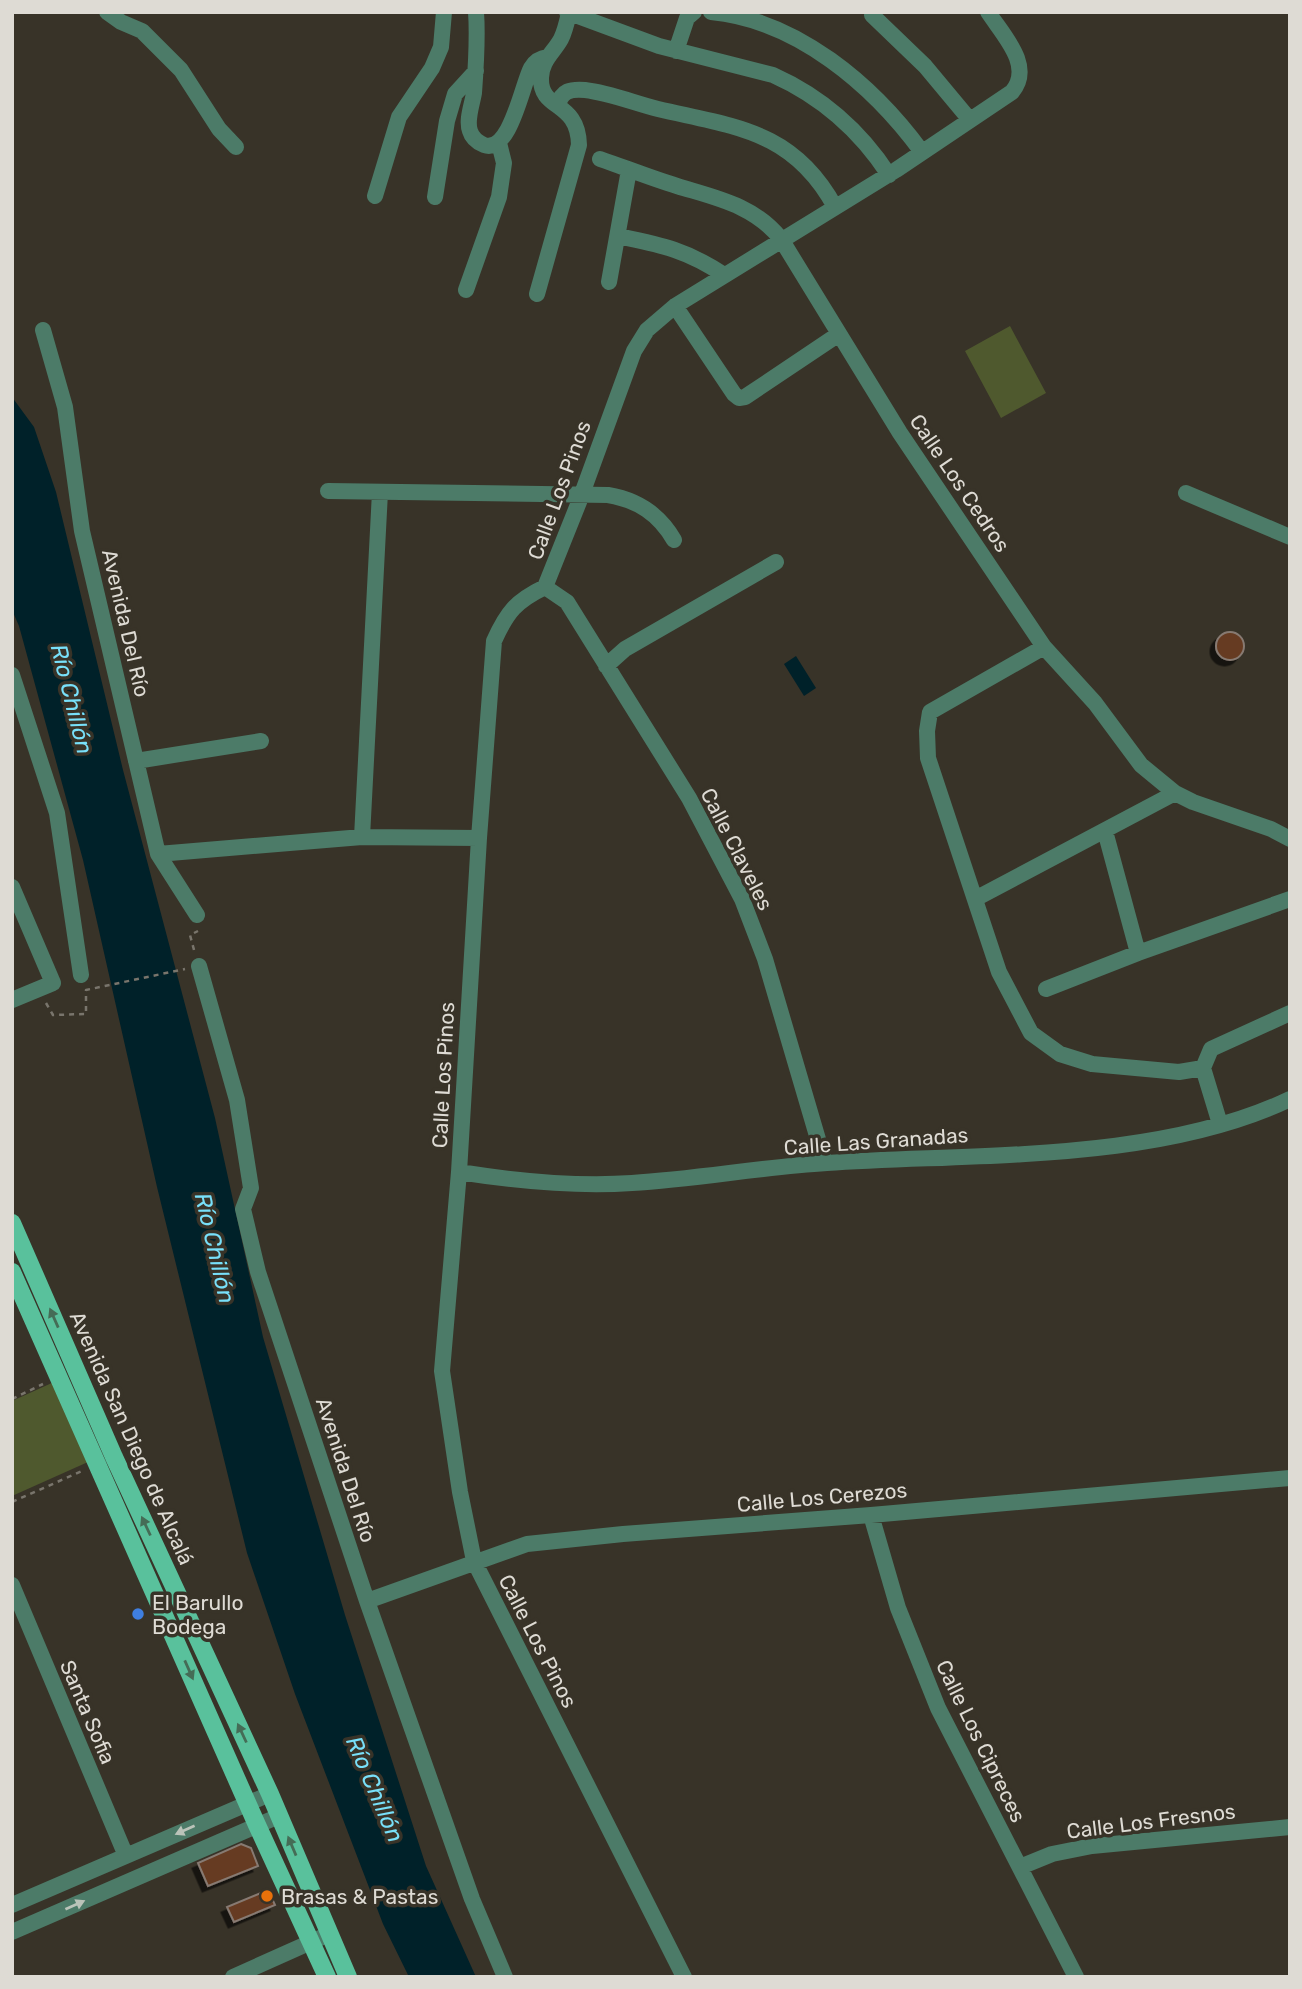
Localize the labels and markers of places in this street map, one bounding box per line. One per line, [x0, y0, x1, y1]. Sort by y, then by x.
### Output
place label: El Barullo Bodega [152, 1590, 243, 1639]
marker: El Barullo Bodega [130, 1606, 146, 1622]
place label: Brasas & Pastas [281, 1884, 438, 1909]
marker: Brasas & Pastas [259, 1888, 275, 1904]

